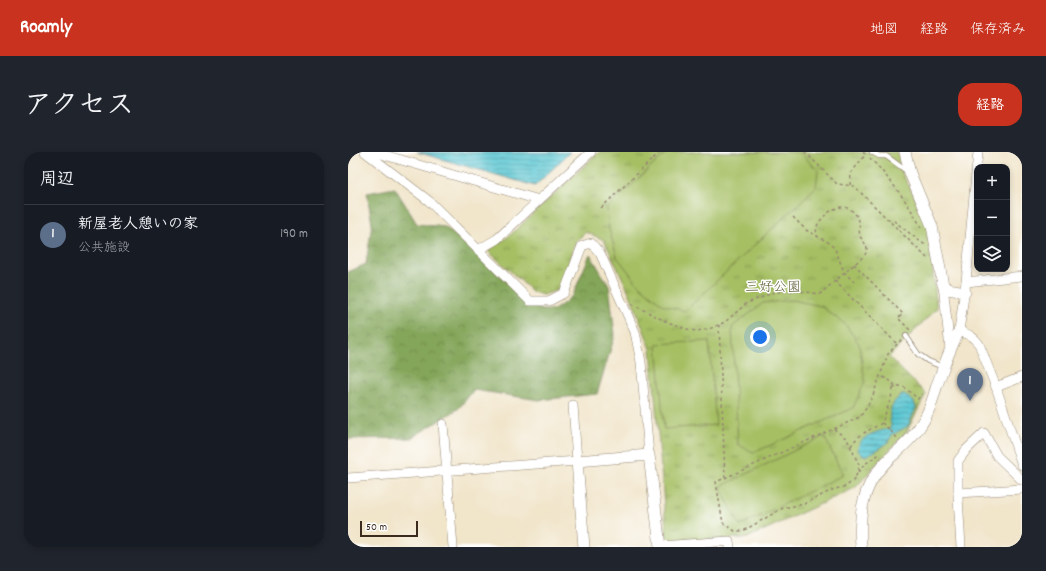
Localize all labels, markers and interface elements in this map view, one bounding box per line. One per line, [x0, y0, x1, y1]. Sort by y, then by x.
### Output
text: Roamly [20, 15, 72, 42]
text: 地図 [870, 20, 898, 40]
text: 経路 [920, 20, 948, 40]
text: 保存済み [970, 20, 1026, 40]
button: 経路 [958, 83, 1022, 126]
text: アクセス [24, 88, 134, 128]
map controls [974, 164, 1010, 272]
button: + [974, 164, 1010, 200]
text: 周辺 [40, 169, 74, 193]
button: − [974, 200, 1010, 236]
text: 新屋老人憩いの家 [78, 214, 198, 236]
text: 1 [52, 225, 54, 244]
text: 190 m [280, 225, 308, 244]
button: layers [974, 236, 1010, 272]
text: 公共施設 [78, 239, 130, 258]
park label: 三好公園 [745, 278, 801, 298]
your location [750, 327, 770, 347]
pin: 1 [957, 368, 983, 401]
scale bar [360, 519, 418, 538]
text: 50 m [366, 520, 387, 536]

